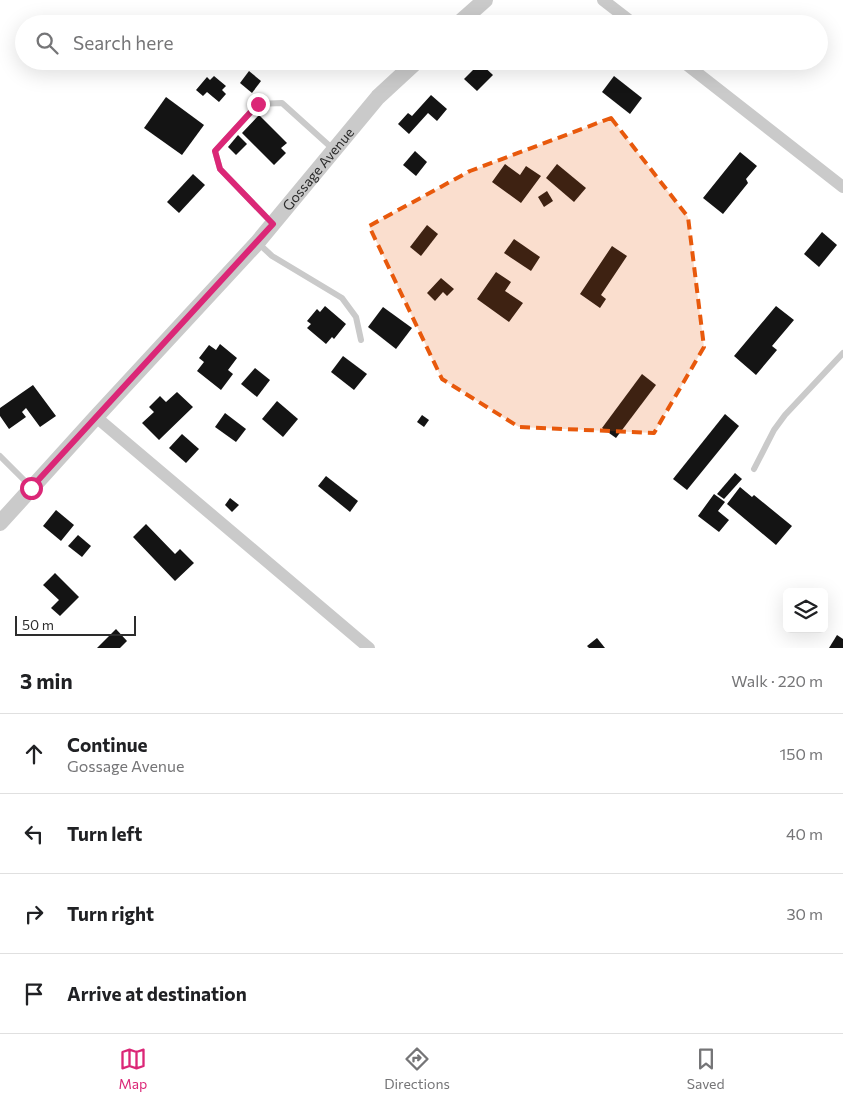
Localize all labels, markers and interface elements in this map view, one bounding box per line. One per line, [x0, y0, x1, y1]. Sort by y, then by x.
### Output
search box [15, 15, 828, 70]
icon: search [33, 29, 61, 57]
text: Search here [73, 31, 173, 54]
route end [247, 93, 270, 116]
street label: Gossage Avenue [278, 124, 357, 214]
route start [20, 477, 43, 500]
map controls [783, 588, 828, 633]
button: layers [783, 588, 828, 633]
scale bar [15, 613, 136, 636]
text: 50 m [22, 616, 54, 633]
text: 3 min [20, 668, 73, 693]
text: Walk · 220 m [731, 671, 823, 690]
text: Continue [67, 733, 147, 756]
icon: ahead [20, 740, 48, 768]
text: 150 m [780, 744, 823, 763]
text: Gossage Avenue [67, 756, 184, 775]
icon: left [20, 820, 48, 848]
text: Turn left [67, 822, 142, 845]
text: 40 m [786, 824, 823, 843]
icon: right [20, 900, 48, 928]
text: Turn right [67, 902, 154, 925]
text: 30 m [786, 904, 823, 923]
icon: arrive [20, 980, 48, 1008]
text: Arrive at destination [67, 982, 247, 1005]
tab: Map [118, 1045, 147, 1092]
tab: Directions [384, 1045, 450, 1092]
tab: Saved [687, 1045, 725, 1092]

